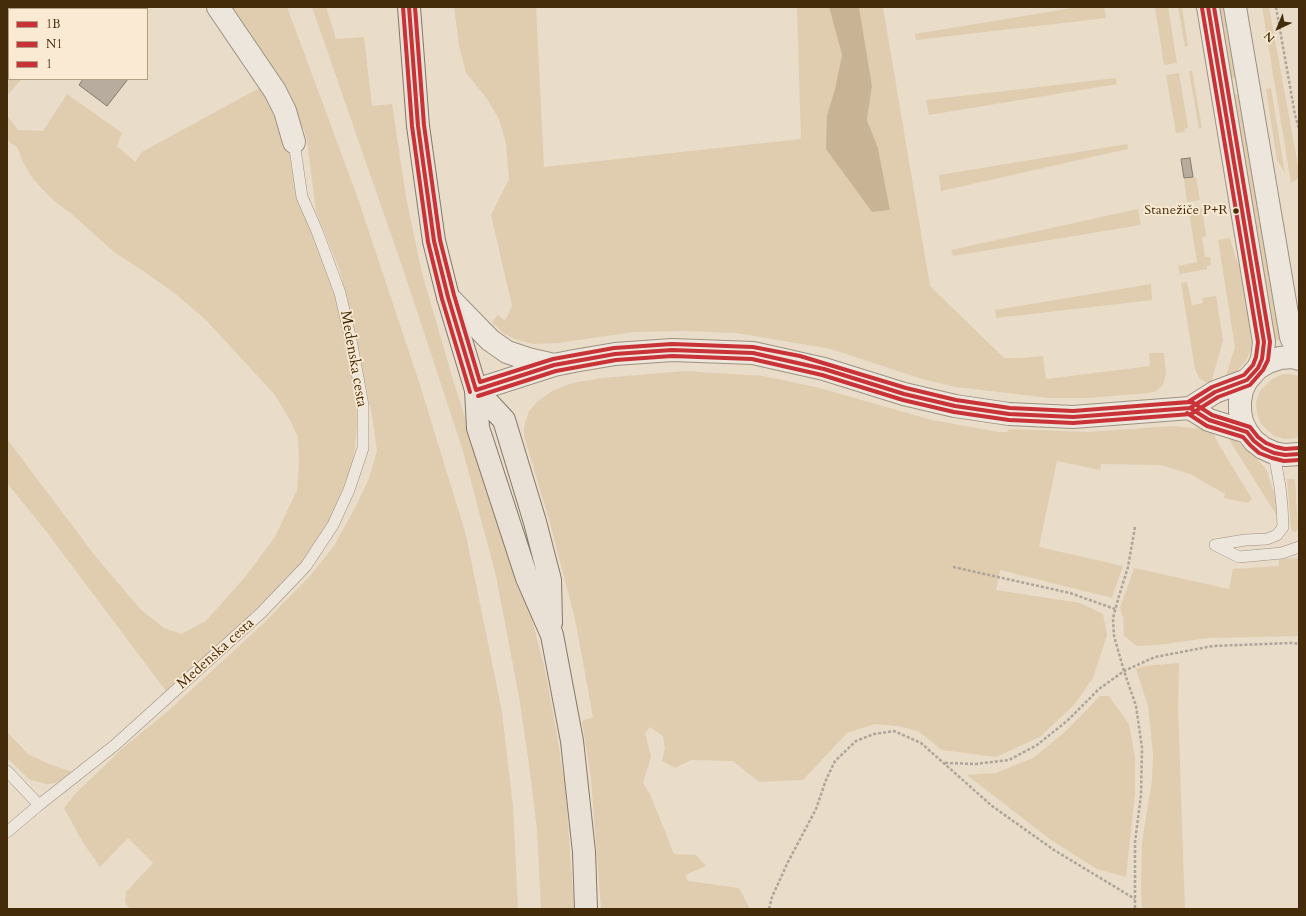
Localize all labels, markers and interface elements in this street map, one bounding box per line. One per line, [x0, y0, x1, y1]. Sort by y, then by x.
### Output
legend [8, 8, 148, 80]
north arrow [1258, 8, 1298, 48]
text: 1B [46, 16, 60, 32]
text: N [1261, 28, 1278, 46]
text: N1 [46, 36, 62, 52]
text: 1 [46, 56, 52, 72]
place label: Stanežiče P+R [1144, 203, 1228, 219]
marker: Stanežiče P+R [1231, 206, 1241, 216]
street label: Medenska cesta [336, 309, 370, 409]
street label: Medenska cesta [174, 615, 258, 693]

